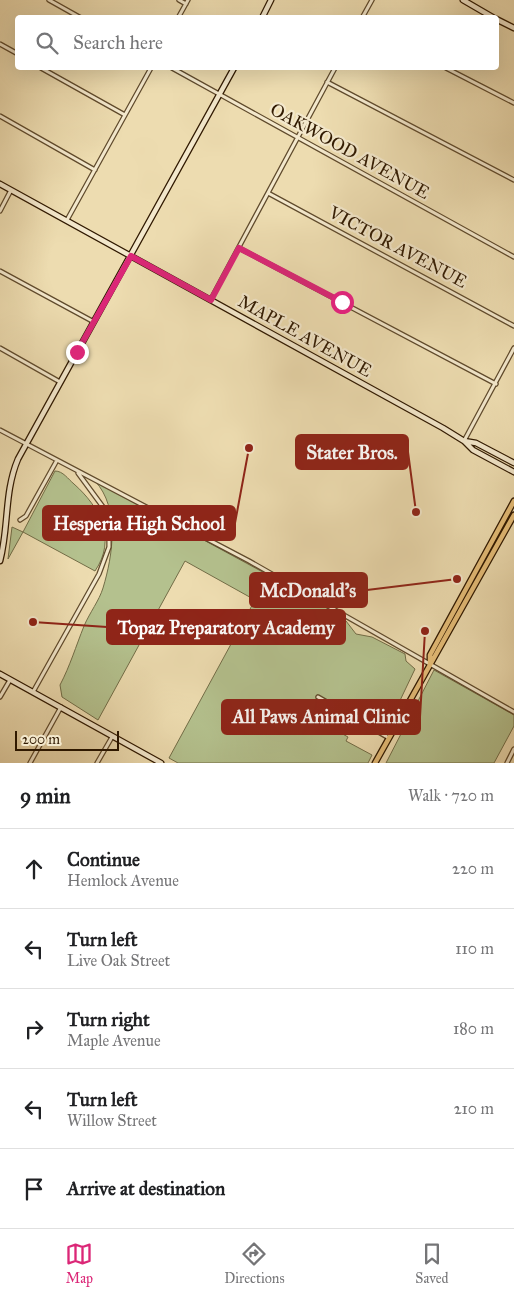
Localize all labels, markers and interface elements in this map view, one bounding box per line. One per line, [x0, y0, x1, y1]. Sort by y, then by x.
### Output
search box [15, 15, 499, 70]
icon: search [33, 29, 61, 57]
text: Search here [73, 31, 163, 54]
street label: OAKWOOD AVENUE [266, 98, 434, 204]
street label: VICTOR AVENUE [324, 201, 471, 293]
street label: MAPLE AVENUE [234, 290, 376, 382]
route start [331, 291, 354, 314]
route end [66, 341, 89, 364]
callout: Stater Bros. [296, 435, 408, 469]
text: Stater Bros. [306, 441, 398, 464]
callout: Hesperia High School [43, 506, 235, 540]
text: Hesperia High School [53, 512, 226, 536]
callout: McDonald's [250, 573, 367, 607]
text: McDonald's [260, 579, 356, 602]
callout: Topaz Preparatory Academy [107, 610, 345, 644]
text: Topaz Preparatory Academy [116, 616, 336, 640]
callout: All Paws Animal Clinic [222, 700, 420, 734]
text: All Paws Animal Clinic [230, 705, 410, 728]
scale bar [15, 728, 119, 751]
text: 200 m [22, 731, 60, 748]
text: 9 min [20, 783, 71, 809]
text: Walk · 720 m [408, 786, 494, 805]
text: Continue [67, 848, 140, 871]
icon: ahead [20, 855, 48, 883]
text: 220 m [452, 859, 494, 878]
text: Hemlock Avenue [67, 871, 179, 890]
text: Turn left [67, 928, 137, 951]
icon: left [20, 935, 48, 963]
text: 110 m [455, 939, 494, 958]
text: Live Oak Street [67, 951, 170, 970]
text: Turn right [67, 1008, 150, 1031]
icon: right [20, 1015, 48, 1043]
text: 180 m [453, 1019, 494, 1038]
text: Maple Avenue [67, 1031, 161, 1050]
text: Turn left [67, 1088, 137, 1111]
icon: left [20, 1095, 48, 1123]
text: 210 m [454, 1099, 494, 1118]
text: Willow Street [67, 1111, 157, 1130]
icon: arrive [20, 1175, 48, 1203]
text: Arrive at destination [67, 1177, 225, 1200]
tab: Map [65, 1240, 93, 1287]
tab: Directions [224, 1240, 285, 1287]
tab: Saved [415, 1240, 449, 1287]

